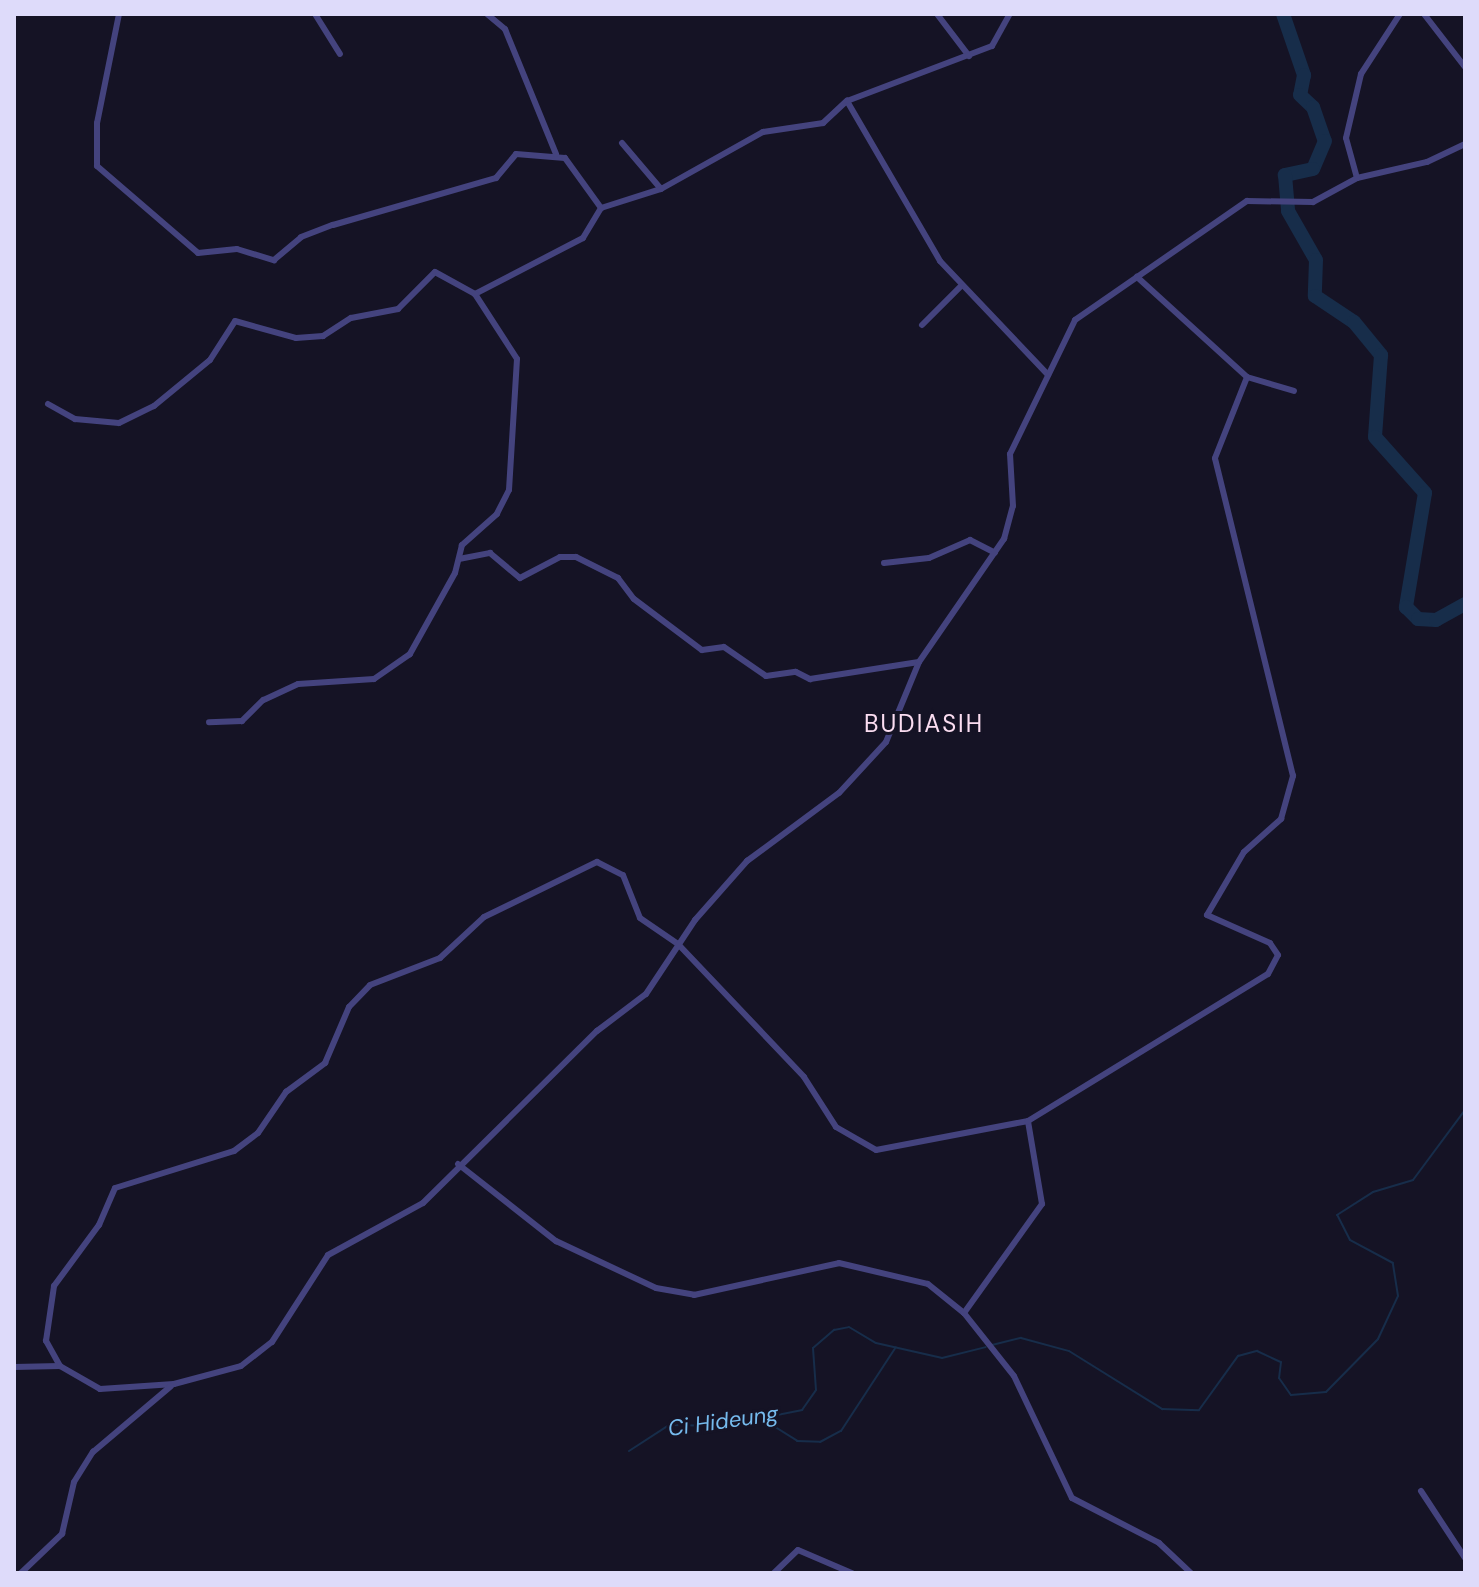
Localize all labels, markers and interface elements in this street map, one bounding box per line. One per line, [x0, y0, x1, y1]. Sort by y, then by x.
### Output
district label: BUDIASIH [864, 710, 984, 738]
water label: Ci Hideung [666, 1400, 780, 1442]

